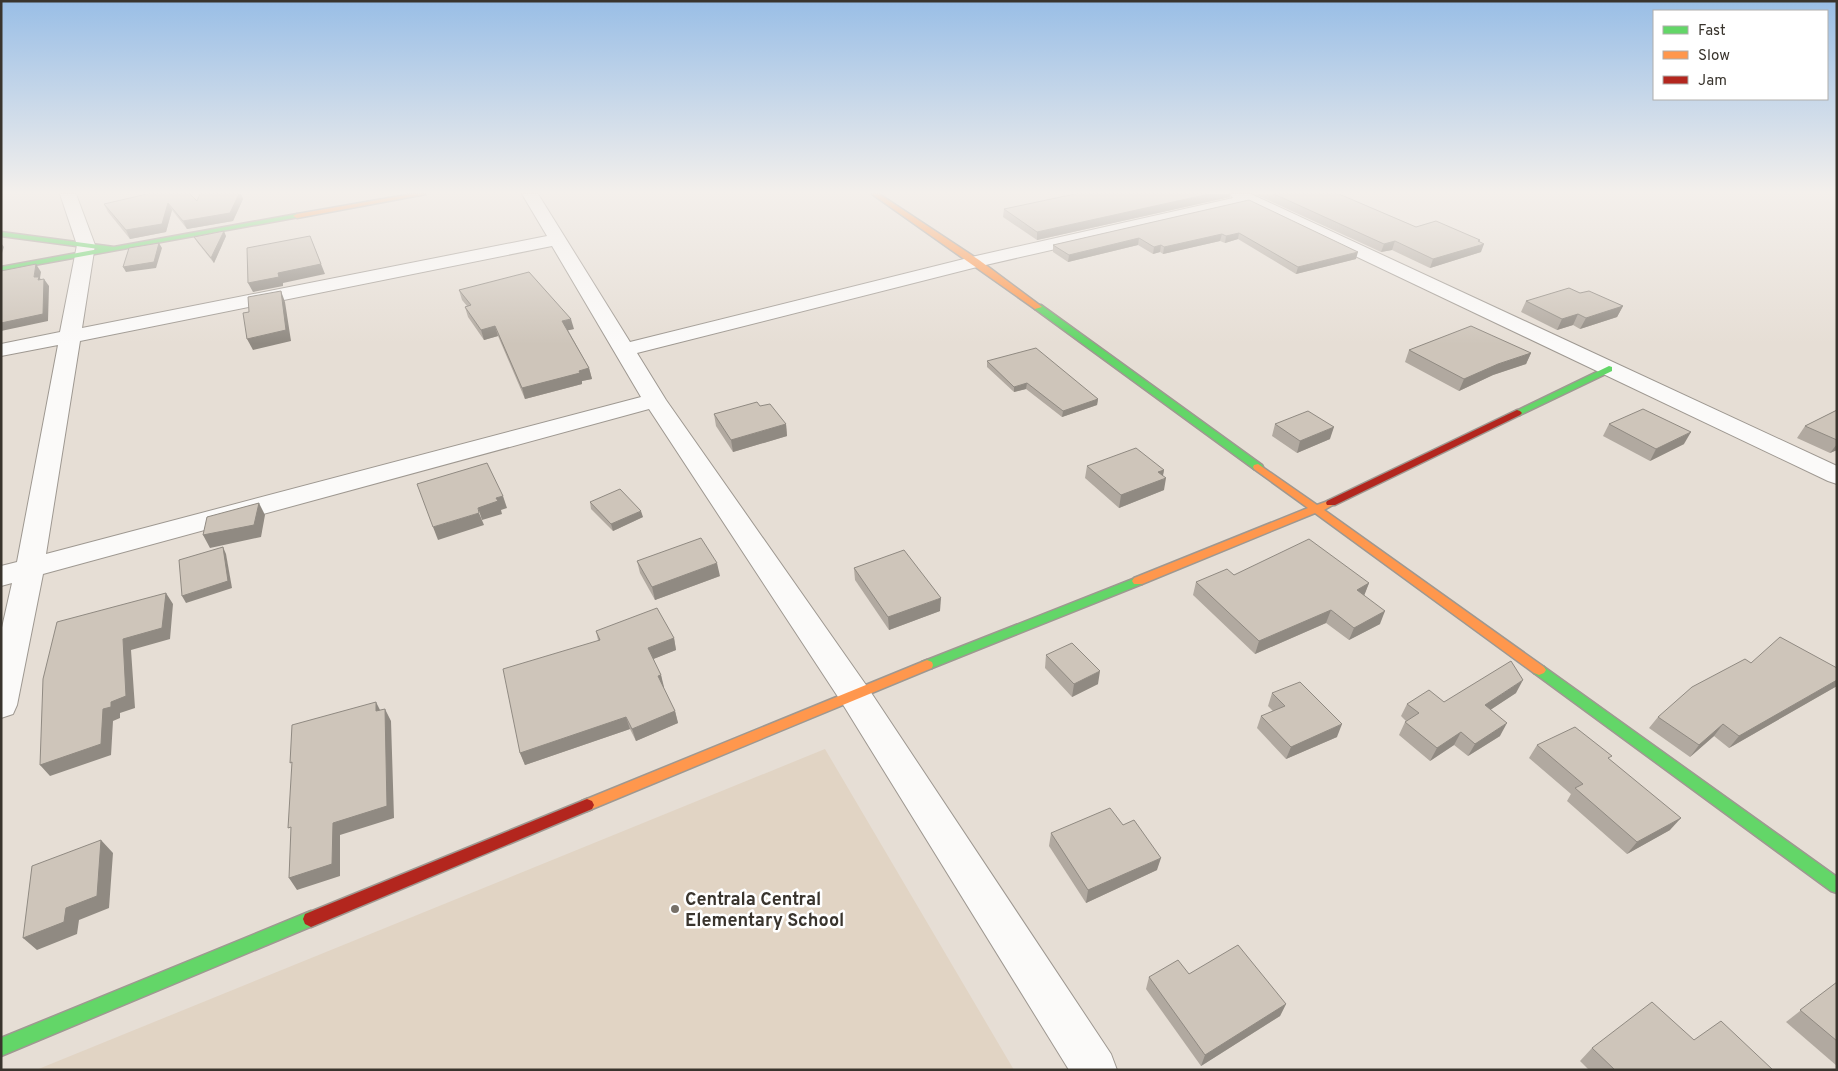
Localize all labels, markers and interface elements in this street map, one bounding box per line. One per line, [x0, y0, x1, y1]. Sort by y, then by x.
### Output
legend [1653, 10, 1828, 100]
text: Fast [1698, 22, 1726, 41]
text: Slow [1698, 47, 1730, 66]
text: Jam [1698, 72, 1727, 91]
place label: Centrala Central Elementary School [685, 889, 844, 933]
marker: Centrala Central Elementary School [669, 903, 681, 915]

